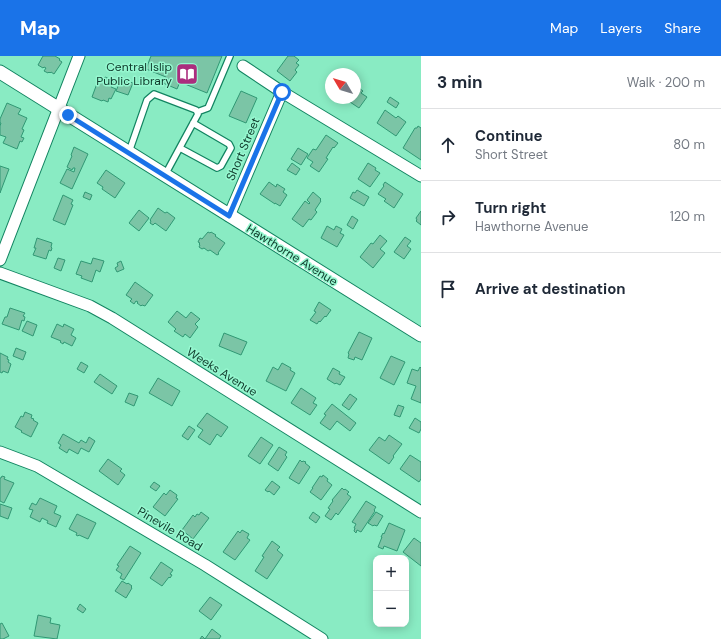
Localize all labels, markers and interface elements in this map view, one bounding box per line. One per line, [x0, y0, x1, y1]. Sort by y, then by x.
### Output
text: Map [20, 16, 60, 41]
text: Map [550, 19, 578, 37]
text: Layers [600, 19, 642, 37]
text: Share [664, 19, 701, 37]
place label: Central Islip Public Library [96, 59, 172, 89]
library icon: Central Islip Public Library [174, 61, 200, 87]
north arrow [325, 68, 361, 104]
text: 3 min [437, 71, 482, 93]
text: Walk · 200 m [627, 74, 705, 91]
route start [273, 83, 291, 101]
route end [59, 106, 77, 124]
street label: Short Street [222, 115, 264, 183]
text: Continue [475, 126, 543, 146]
icon: ahead [437, 134, 459, 156]
text: 80 m [673, 136, 705, 153]
text: Short Street [475, 146, 548, 163]
text: Turn right [475, 198, 546, 218]
icon: right [437, 206, 459, 228]
text: 120 m [670, 208, 705, 225]
text: Hawthorne Avenue [475, 218, 588, 235]
street label: Hawthorne Avenue [243, 221, 341, 290]
icon: arrive [437, 278, 459, 300]
text: Arrive at destination [475, 279, 626, 299]
street label: Weeks Avenue [184, 344, 260, 400]
street label: Pinevile Road [135, 503, 205, 555]
map controls [373, 555, 409, 627]
button: + [373, 555, 409, 591]
button: − [373, 591, 409, 627]

